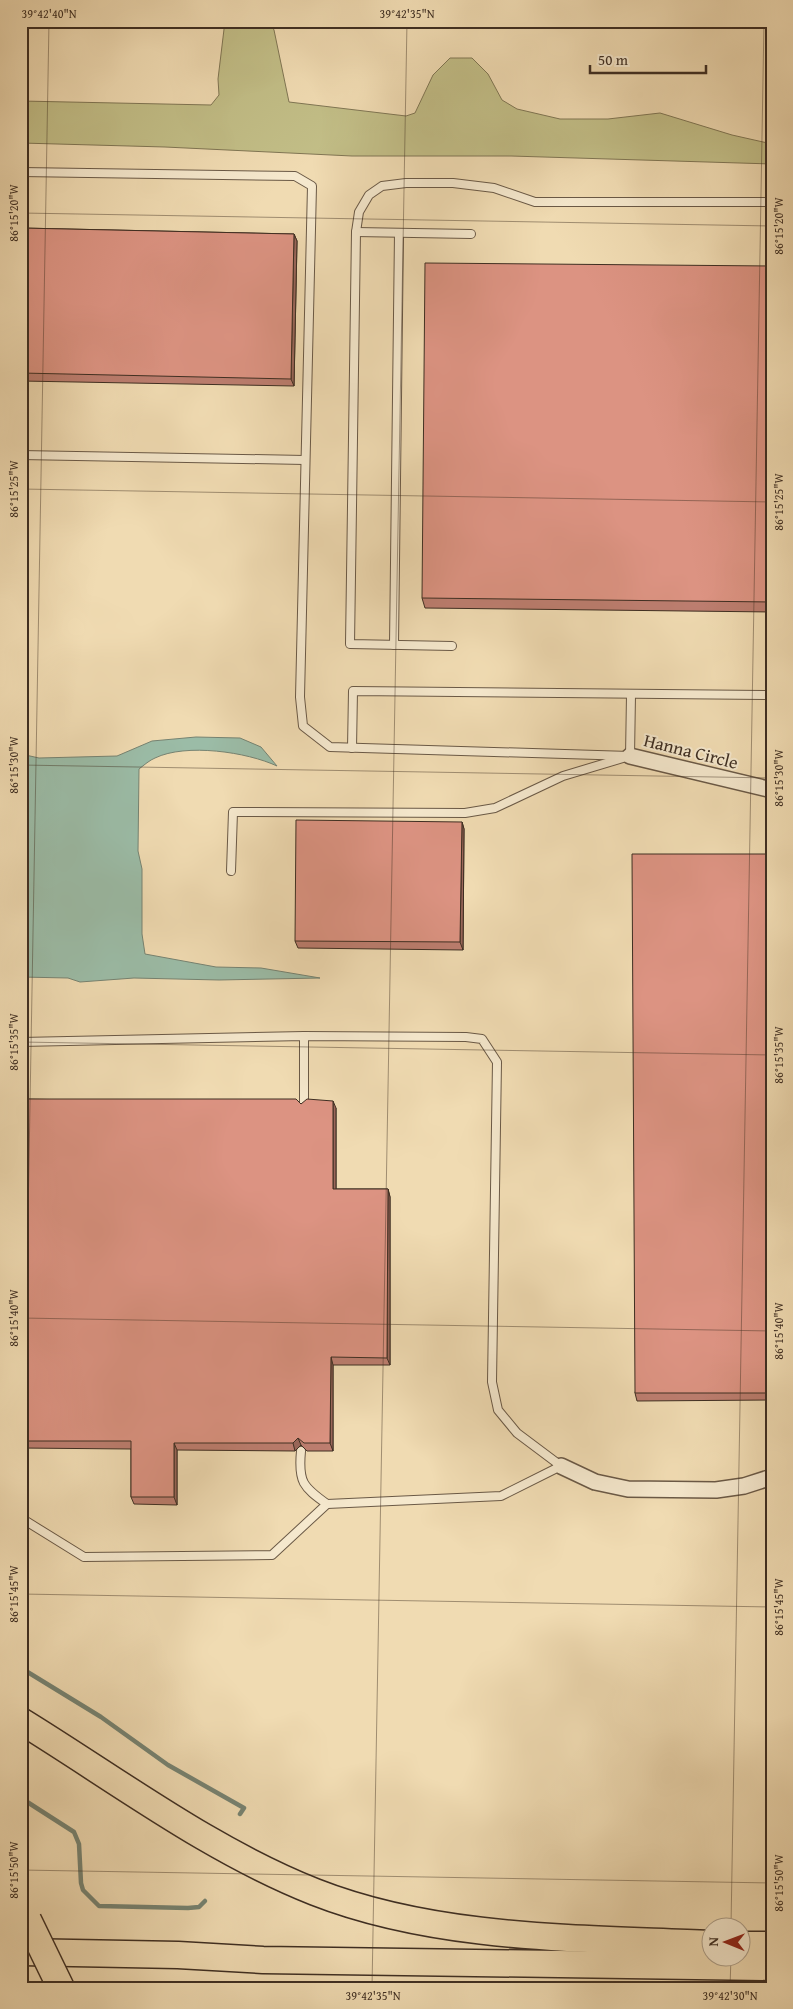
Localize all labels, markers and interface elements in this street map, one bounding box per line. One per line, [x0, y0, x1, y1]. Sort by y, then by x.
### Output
text: 39°42'40"N [21, 5, 77, 22]
text: 39°42'35"N [379, 5, 435, 22]
scale bar [590, 42, 707, 74]
text: 50 m [598, 49, 629, 70]
text: 86°15'20"W [5, 183, 22, 242]
text: 86°15'20"W [770, 196, 787, 255]
text: 86°15'25"W [5, 459, 22, 518]
text: 86°15'25"W [770, 472, 787, 531]
street label: Hanna Circle [641, 726, 741, 776]
text: 86°15'30"W [5, 735, 22, 794]
text: 86°15'30"W [770, 748, 787, 807]
text: 86°15'35"W [5, 1012, 22, 1071]
text: 86°15'35"W [770, 1025, 787, 1084]
text: 86°15'40"W [5, 1288, 22, 1347]
text: 86°15'40"W [770, 1301, 787, 1360]
text: 86°15'45"W [5, 1564, 22, 1623]
text: 86°15'45"W [770, 1577, 787, 1636]
text: 86°15'50"W [5, 1840, 22, 1899]
text: 86°15'50"W [770, 1853, 787, 1912]
north arrow [700, 1916, 750, 1966]
text: N [703, 1936, 723, 1947]
text: 39°42'35"N [345, 1987, 401, 2004]
text: 39°42'30"N [702, 1987, 758, 2004]

